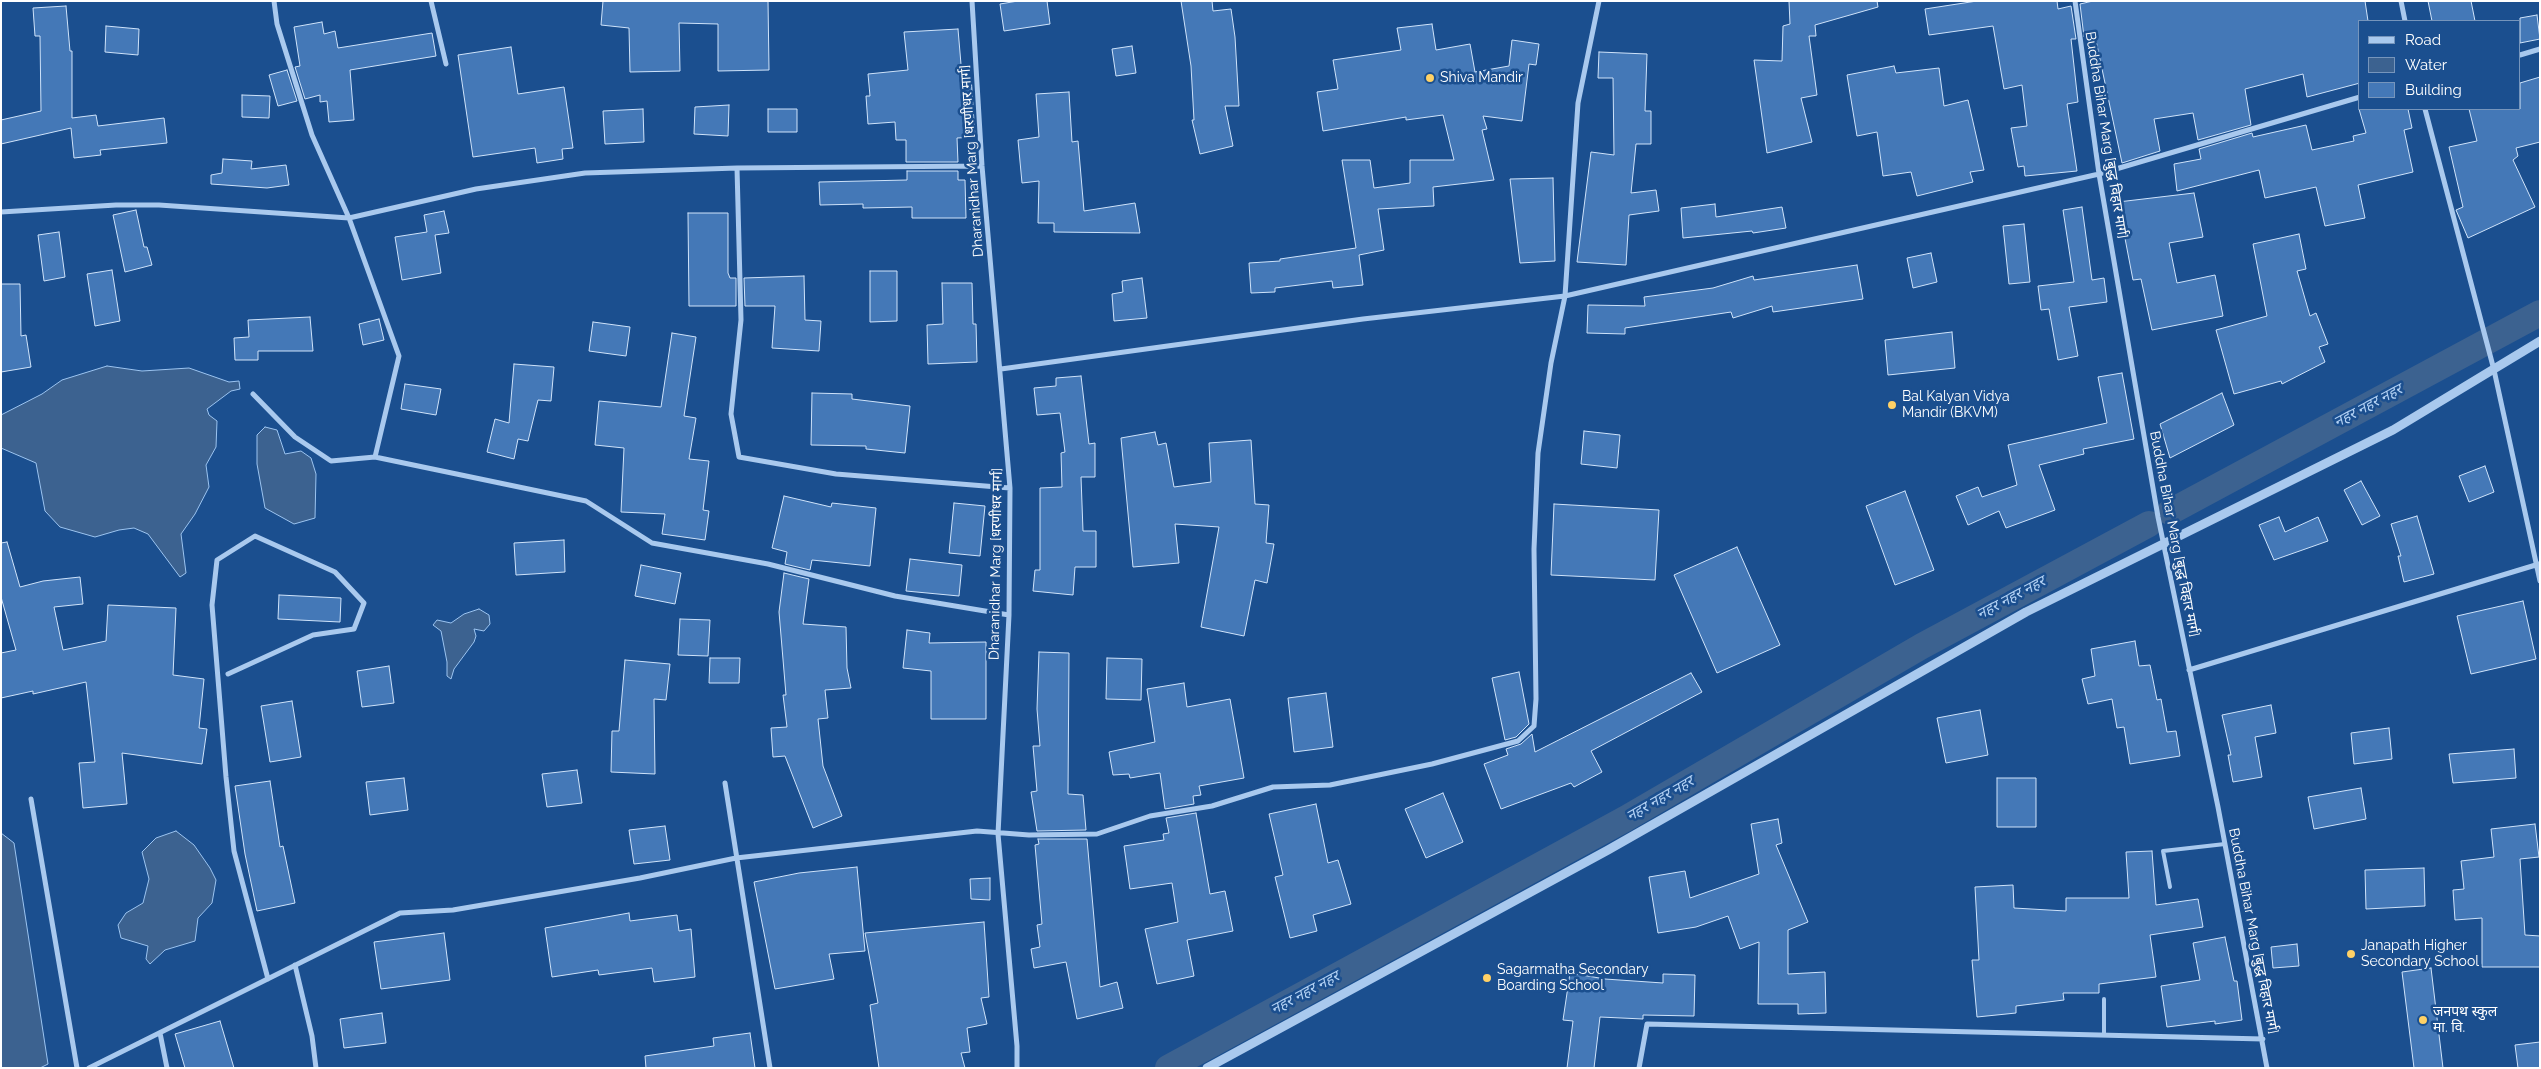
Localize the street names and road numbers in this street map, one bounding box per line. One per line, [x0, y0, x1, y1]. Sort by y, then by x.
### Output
street label: Buddha Bihar Marg [बुद्ध विहार मार्ग] [2081, 30, 2131, 240]
street label: Dharanidhar Marg [धरणीधर मार्ग] [957, 64, 987, 258]
street label: Buddha Bihar Marg [बुद्ध विहार मार्ग] [2146, 430, 2202, 638]
street label: Dharanidhar Marg [धरणीधर मार्ग] [986, 468, 1006, 660]
street label: Buddha Bihar Marg [बुद्ध विहार मार्ग] [2225, 827, 2281, 1035]

